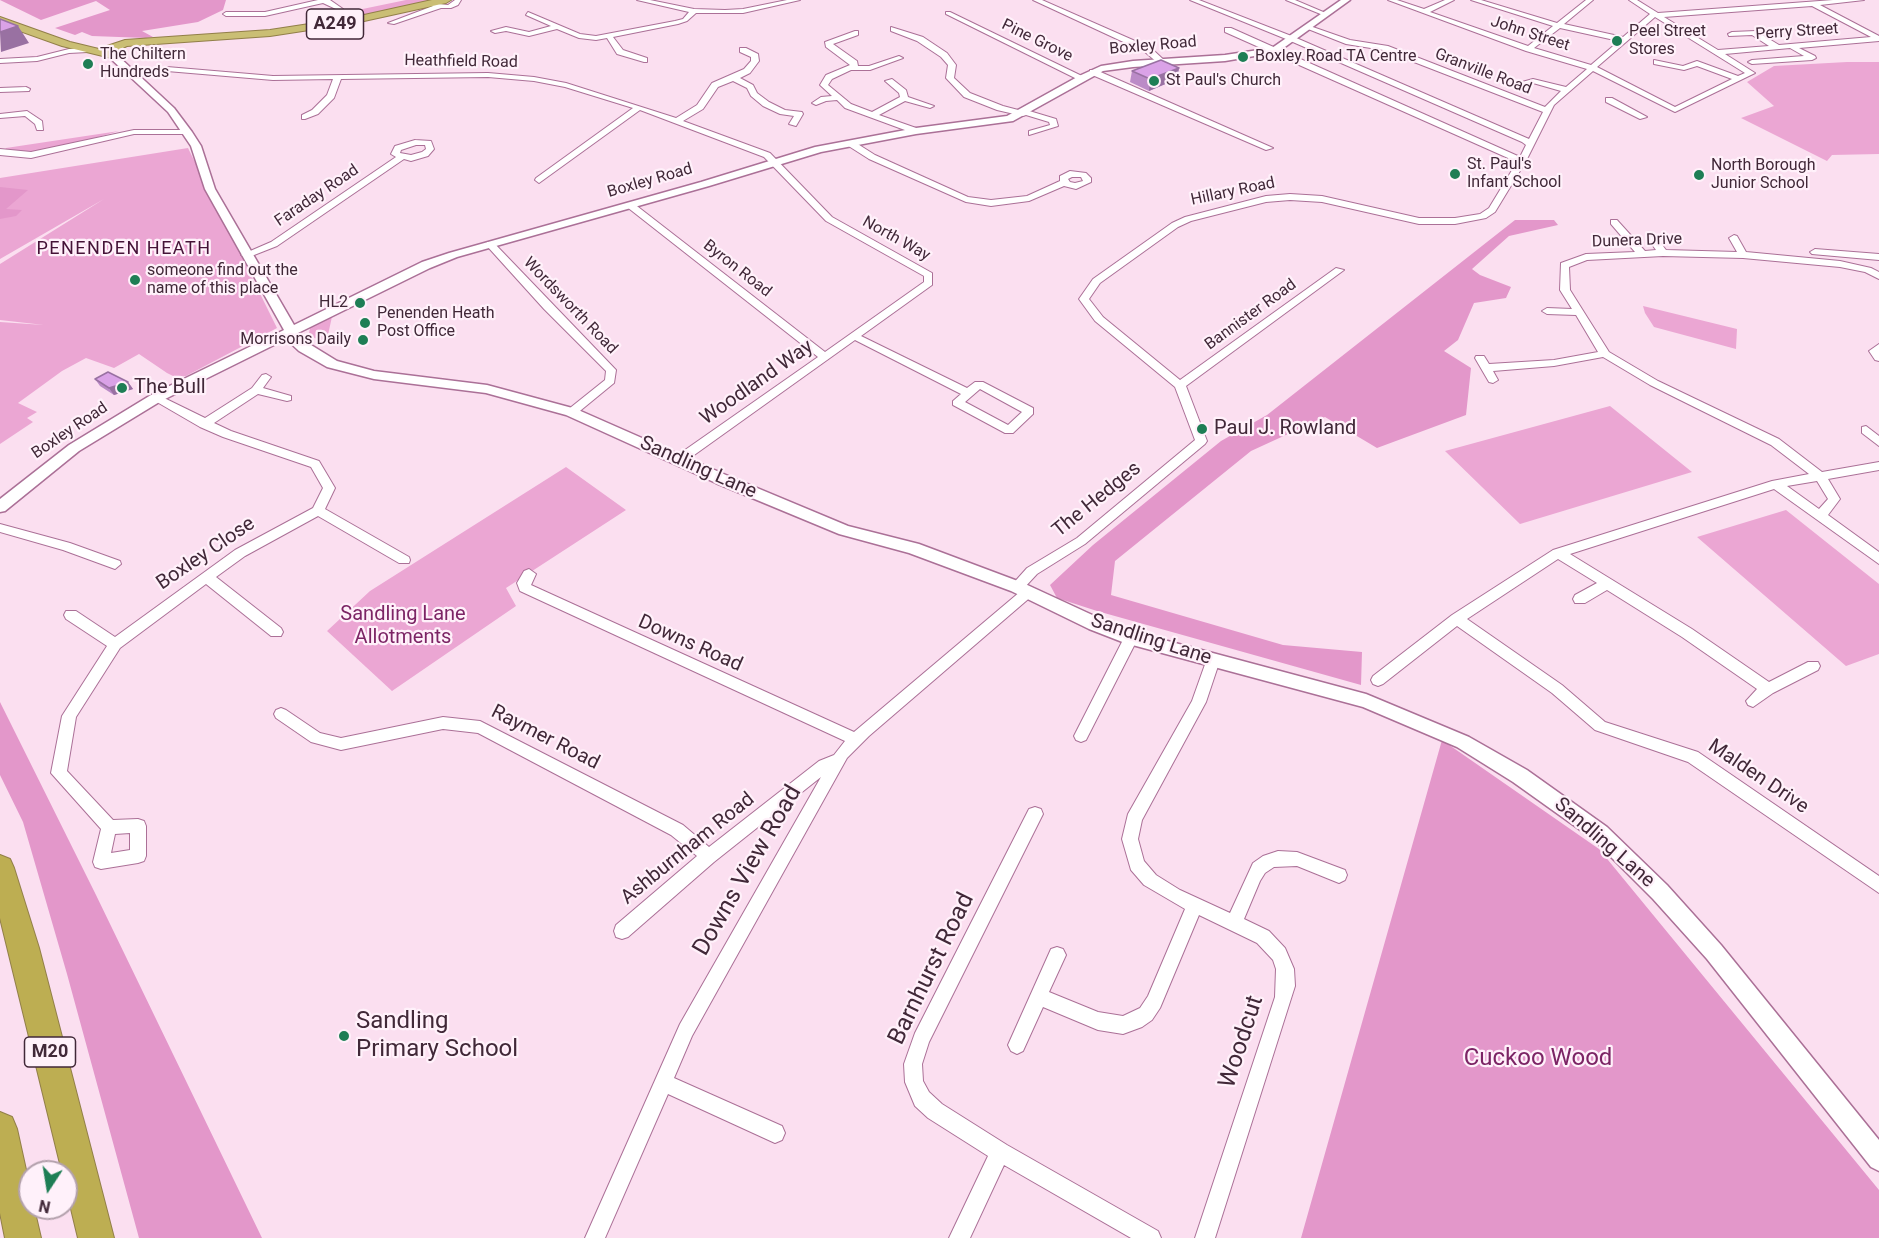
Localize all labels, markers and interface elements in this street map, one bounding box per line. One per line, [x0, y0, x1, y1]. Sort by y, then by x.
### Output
road number: A249 [306, 9, 364, 39]
street label: John Street [1488, 12, 1572, 56]
street label: Pine Grove [998, 16, 1076, 66]
street label: Perry Street [1755, 20, 1839, 44]
place label: Peel Street Stores [1629, 22, 1706, 60]
street label: Boxley Road [1109, 33, 1197, 59]
marker: Peel Street Stores [1610, 34, 1624, 48]
place label: The Chiltern Hundreds [100, 45, 186, 83]
street label: Granville Road [1432, 45, 1534, 99]
place label: Boxley Road TA Centre [1255, 47, 1416, 67]
marker: Boxley Road TA Centre [1236, 50, 1250, 64]
street label: Heathfield Road [404, 51, 518, 73]
marker: The Chiltern Hundreds [81, 57, 95, 71]
place label: St Paul's Church [1166, 71, 1281, 91]
marker: St Paul's Church [1147, 74, 1161, 88]
place label: St. Paul's Infant School [1467, 155, 1561, 193]
place label: North Borough Junior School [1711, 156, 1815, 194]
street label: Boxley Road [605, 160, 695, 202]
street label: Faraday Road [271, 161, 363, 231]
marker: St. Paul's Infant School [1448, 167, 1462, 181]
marker: North Borough Junior School [1692, 168, 1706, 182]
street label: Hillary Road [1189, 174, 1277, 210]
street label: North Way [859, 213, 933, 265]
street label: Dunera Drive [1592, 230, 1682, 252]
street label: Byron Road [699, 236, 775, 302]
district label: PENENDEN HEATH [36, 238, 212, 260]
street label: Wordsworth Road [519, 254, 621, 358]
place label: someone find out the name of this place [147, 261, 298, 299]
marker: someone find out the name of this place [128, 273, 142, 287]
street label: Bannister Road [1202, 275, 1300, 355]
place label: HL2 [319, 293, 348, 313]
marker: HL2 [353, 296, 367, 310]
place label: Penenden Heath Post Office [377, 304, 495, 342]
marker: Penenden Heath Post Office [358, 316, 372, 330]
place label: Morrisons Daily [240, 330, 351, 350]
marker: Morrisons Daily [356, 333, 370, 347]
street label: Woodland Way [696, 335, 818, 431]
place label: The Bull [134, 376, 206, 400]
marker: The Bull [115, 381, 129, 395]
street label: Boxley Road [28, 399, 112, 463]
place label: Paul J. Rowland [1214, 417, 1356, 441]
marker: Paul J. Rowland [1195, 422, 1209, 436]
street label: Sandling Lane [636, 432, 760, 504]
street label: The Hedges [1048, 457, 1146, 543]
street label: Boxley Close [152, 512, 260, 596]
park label: Sandling Lane Allotments [340, 603, 466, 650]
street label: Sandling Lane [1088, 609, 1214, 671]
street label: Downs Road [634, 610, 746, 678]
street label: Raymer Road [487, 700, 603, 776]
street label: Malden Drive [1703, 735, 1813, 819]
street label: Downs View Road [688, 781, 808, 961]
street label: Ashburnham Road [616, 788, 760, 910]
street label: Sandling Lane [1549, 793, 1659, 893]
street label: Barnhurst Road [883, 888, 981, 1050]
street label: Woodcut [1214, 992, 1270, 1092]
place label: Sandling Primary School [356, 1008, 518, 1064]
marker: Sandling Primary School [337, 1029, 351, 1043]
road number: M20 [25, 1037, 76, 1067]
park label: Cuckoo Wood [1464, 1045, 1612, 1073]
north arrow [18, 1160, 78, 1220]
text: N [37, 1196, 52, 1217]

